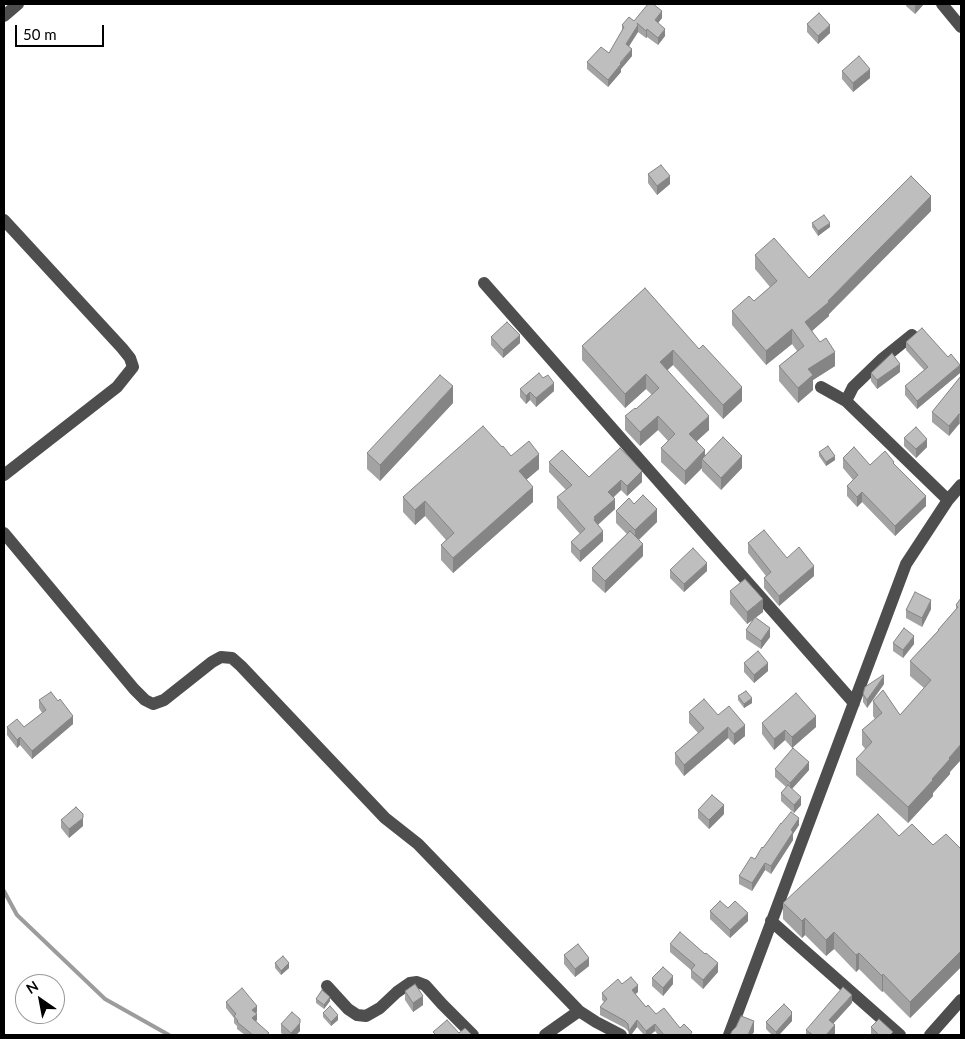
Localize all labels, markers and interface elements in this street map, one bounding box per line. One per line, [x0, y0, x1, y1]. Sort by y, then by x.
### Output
scale bar [18, 15, 106, 47]
text: 50 m [23, 25, 57, 43]
north arrow [15, 974, 65, 1024]
text: N [23, 977, 41, 997]

